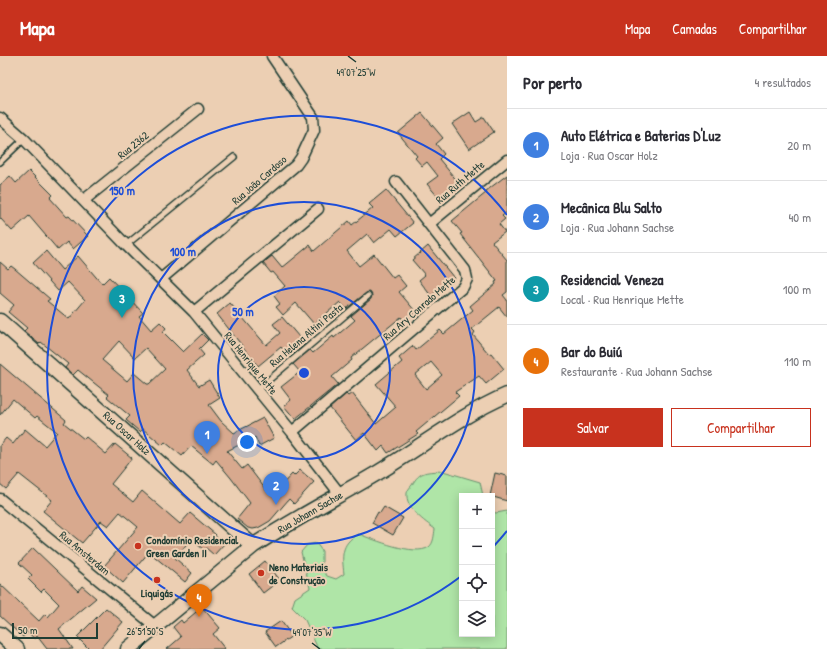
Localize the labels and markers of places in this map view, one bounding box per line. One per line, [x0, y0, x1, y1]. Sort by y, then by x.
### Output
pin: 3 [109, 285, 135, 318]
centre of rings [297, 366, 311, 380]
pin: 1 [194, 421, 220, 454]
pin: 2 [263, 472, 289, 505]
place label: Condomínio Residencial Green Garden II [146, 533, 239, 560]
marker: Condomínio Residencial Green Garden II [133, 541, 143, 551]
place label: Neno Materiais de Construção [269, 560, 329, 587]
marker: Neno Materiais de Construção [256, 568, 266, 578]
marker: Liquigás [152, 575, 162, 585]
pin: 4 [186, 584, 212, 617]
place label: Liquigás [141, 586, 174, 601]

